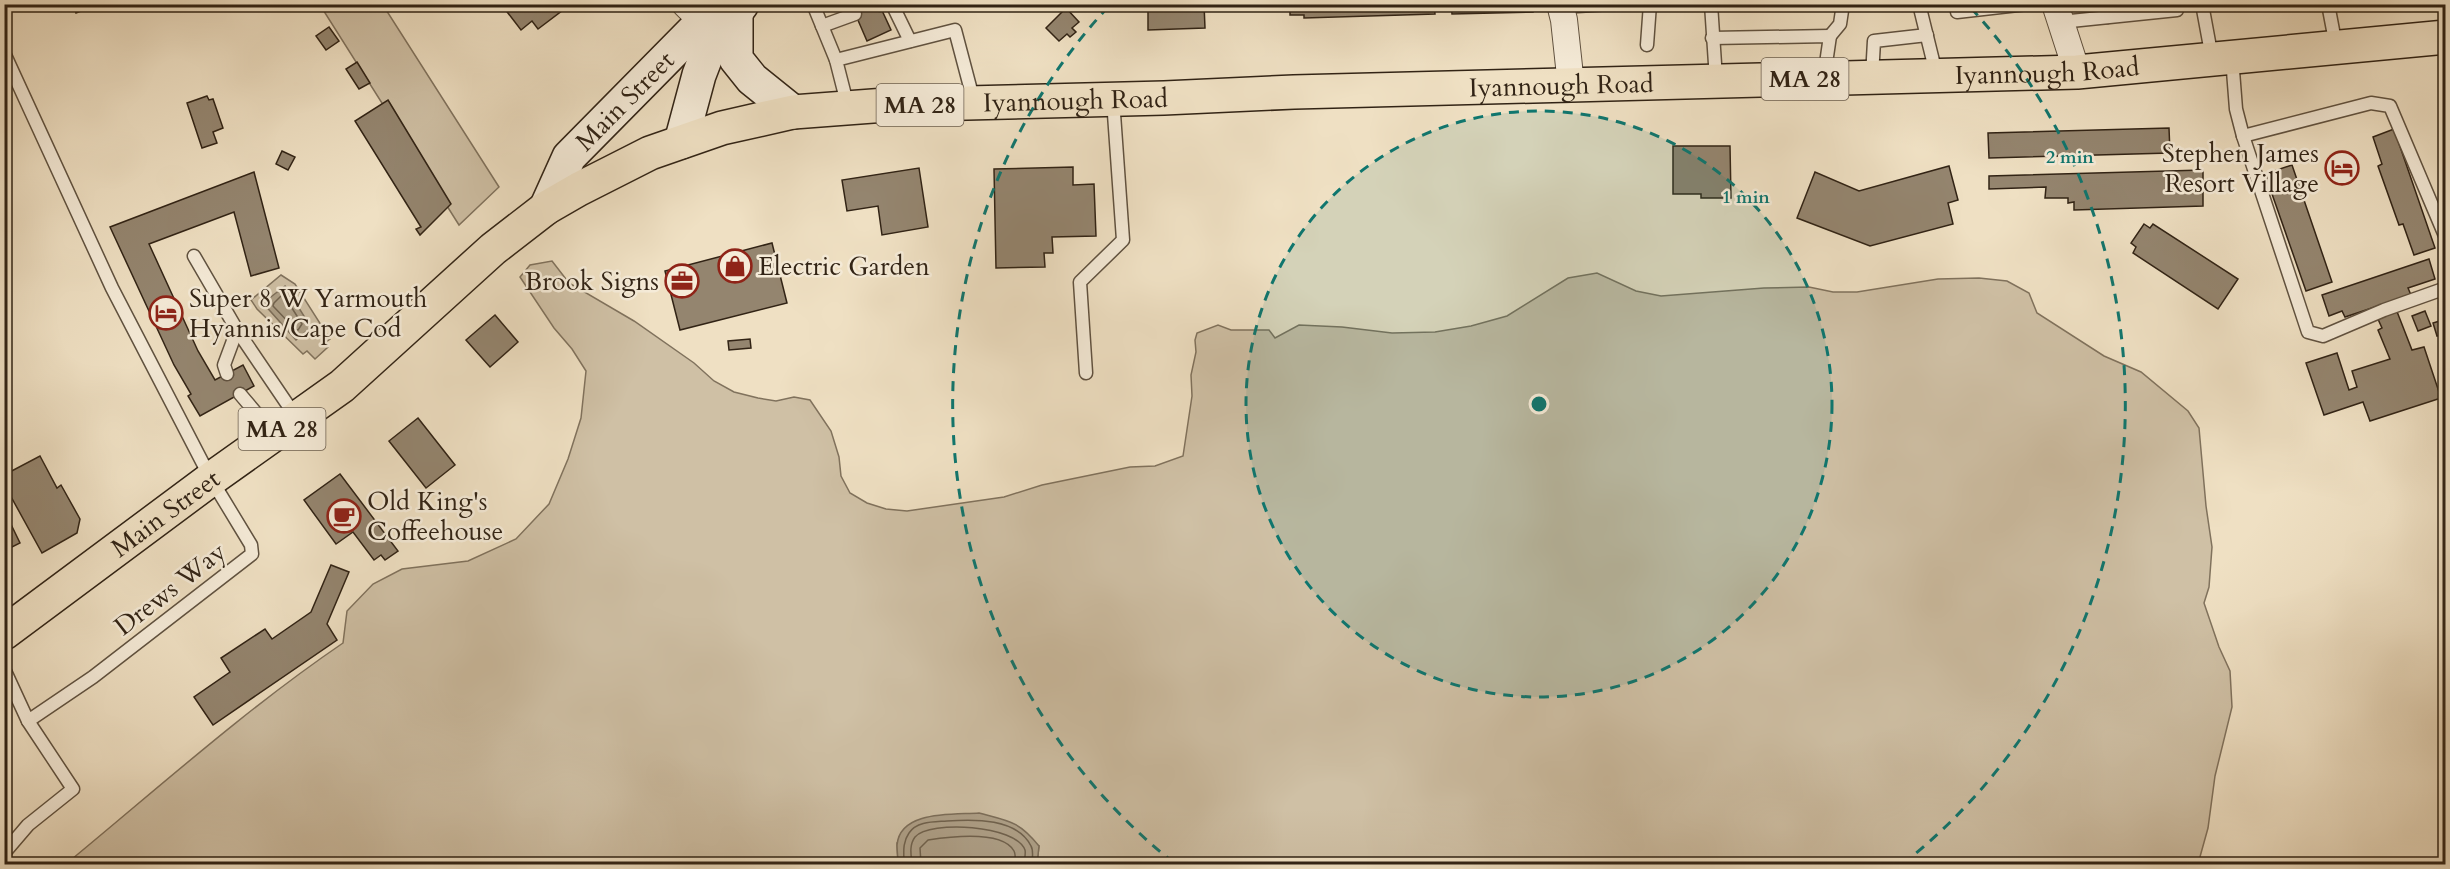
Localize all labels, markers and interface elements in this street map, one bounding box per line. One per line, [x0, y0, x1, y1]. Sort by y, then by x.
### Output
street label: Main Street [567, 43, 682, 158]
street label: Iyannough Road [1954, 49, 2141, 93]
road number: MA 28 [1762, 58, 1848, 100]
street label: Iyannough Road [1468, 65, 1654, 105]
street label: Iyannough Road [983, 80, 1168, 120]
road number: MA 28 [876, 84, 964, 126]
place label: Stephen James Resort Village [2162, 136, 2319, 201]
text: 2 min [2046, 145, 2094, 170]
hotel icon: Stephen James Resort Village [2324, 150, 2360, 186]
text: 1 min [1722, 185, 1770, 210]
shop icon: Electric Garden [717, 248, 753, 284]
place label: Electric Garden [758, 249, 930, 284]
office icon: Brook Signs [664, 263, 700, 299]
place label: Brook Signs [524, 264, 659, 299]
place label: Super 8 W Yarmouth Hyannis/Cape Cod [189, 281, 427, 346]
hotel icon: Super 8 W Yarmouth Hyannis/Cape Cod [148, 295, 184, 331]
centre of rings [1529, 394, 1549, 414]
road number: MA 28 [238, 408, 326, 450]
street label: Main Street [104, 461, 227, 565]
place label: Old King's Coffeehouse [367, 484, 503, 549]
cafe icon: Old King's Coffeehouse [326, 498, 362, 534]
street label: Drews Way [107, 534, 233, 644]

